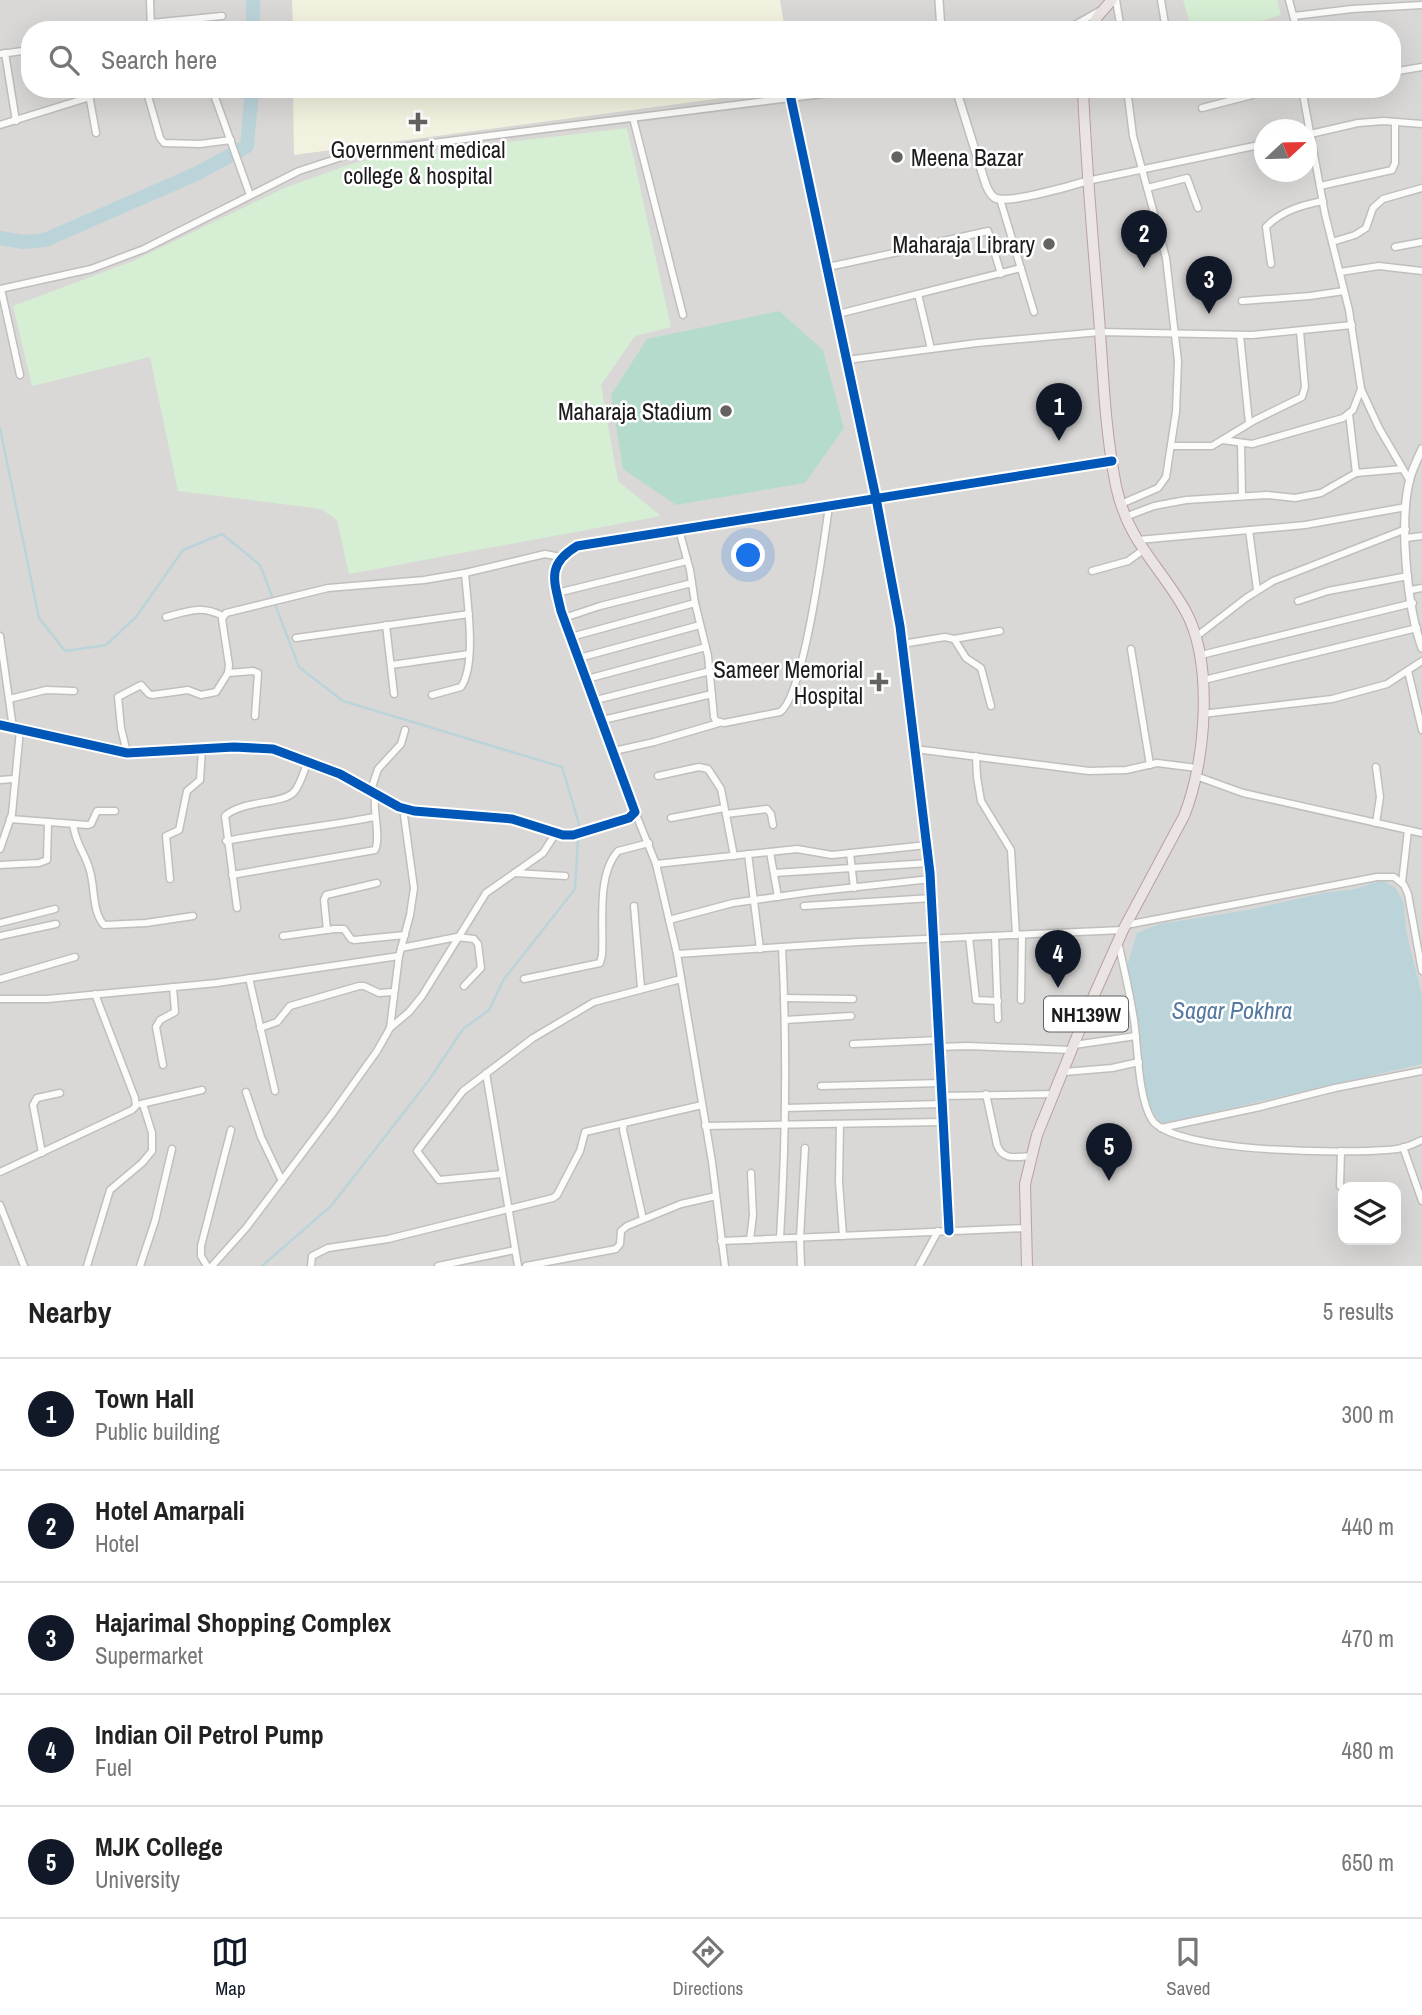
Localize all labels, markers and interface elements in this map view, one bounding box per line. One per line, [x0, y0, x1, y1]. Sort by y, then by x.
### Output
search box [21, 21, 1401, 98]
icon: search [45, 41, 83, 79]
text: Search here [101, 42, 217, 77]
marker: Government medical college & hospital [408, 112, 428, 132]
north arrow [1254, 119, 1317, 182]
place label: Government medical college & hospital [330, 134, 506, 191]
place label: Meena Bazar [911, 142, 1024, 173]
marker: Meena Bazar [889, 149, 905, 165]
pin: 2 [1121, 210, 1167, 268]
place label: Maharaja Library [892, 229, 1036, 260]
marker: Maharaja Library [1041, 236, 1057, 252]
pin: 3 [1186, 256, 1232, 314]
pin: 1 [1036, 383, 1082, 441]
place label: Maharaja Stadium [558, 396, 712, 427]
marker: Maharaja Stadium [718, 403, 734, 419]
your location [731, 538, 765, 572]
place label: Sameer Memorial Hospital [713, 654, 863, 711]
marker: Sameer Memorial Hospital [869, 672, 889, 692]
pin: 4 [1035, 930, 1081, 988]
water label: Sagar Pokhra [1172, 994, 1292, 1026]
road number: NH139W [1044, 996, 1128, 1032]
pin: 5 [1086, 1123, 1132, 1181]
map controls [1338, 1182, 1401, 1245]
button: layers [1338, 1182, 1401, 1245]
text: Nearby [28, 1292, 111, 1332]
text: 5 results [1323, 1296, 1394, 1327]
text: Town Hall [95, 1381, 194, 1416]
text: 1 [46, 1399, 56, 1430]
text: 300 m [1342, 1399, 1394, 1430]
text: Public building [95, 1416, 220, 1447]
text: Hotel Amarpali [95, 1493, 245, 1528]
text: 2 [46, 1511, 56, 1542]
text: 440 m [1342, 1511, 1394, 1542]
text: Hotel [95, 1528, 139, 1559]
text: Hajarimal Shopping Complex [95, 1605, 391, 1640]
text: 3 [46, 1623, 56, 1654]
text: 470 m [1342, 1623, 1394, 1654]
text: Supermarket [95, 1640, 203, 1671]
text: Indian Oil Petrol Pump [95, 1717, 324, 1752]
text: 4 [46, 1735, 56, 1766]
text: 480 m [1342, 1735, 1394, 1766]
text: Fuel [95, 1752, 132, 1783]
text: MJK College [95, 1829, 223, 1864]
text: 5 [46, 1847, 56, 1878]
text: 650 m [1342, 1847, 1394, 1878]
text: University [95, 1864, 180, 1895]
tab: Map [211, 1933, 249, 2001]
tab: Directions [672, 1933, 743, 2001]
tab: Saved [1166, 1933, 1211, 2001]

